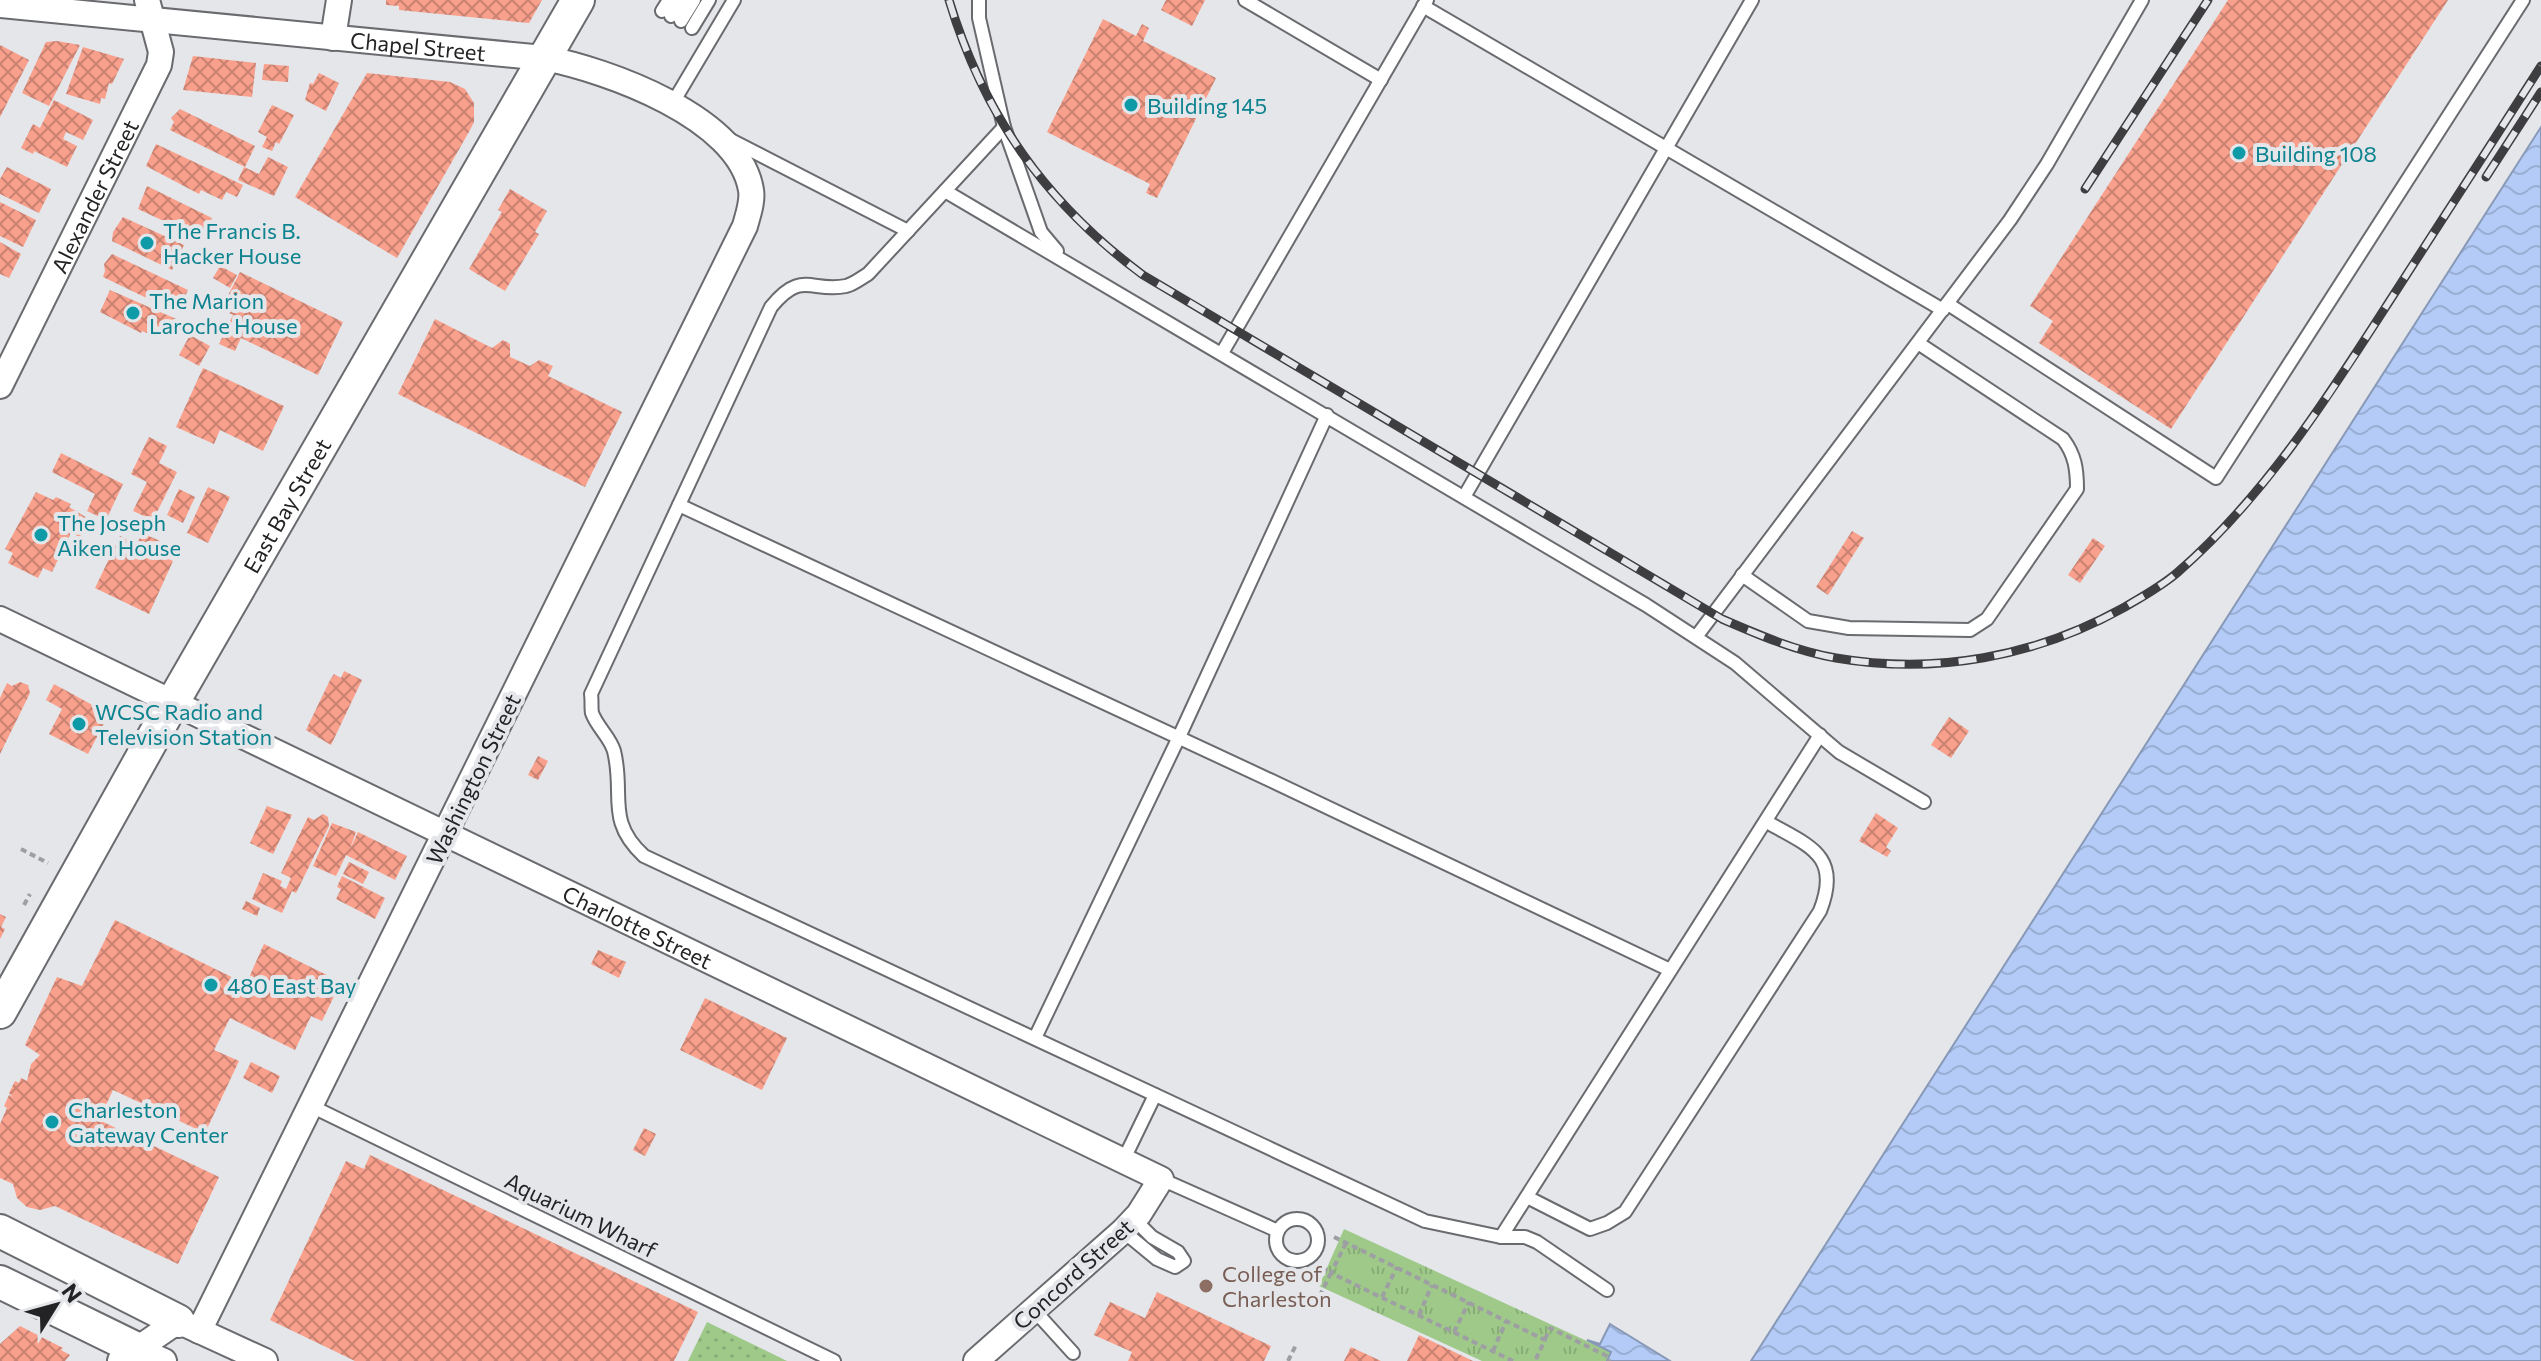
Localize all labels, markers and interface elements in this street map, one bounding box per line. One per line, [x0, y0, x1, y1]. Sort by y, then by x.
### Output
street label: Chapel Street [349, 26, 487, 66]
place label: Building 145 [1147, 92, 1267, 119]
marker: Building 145 [1122, 96, 1140, 114]
street label: Alexander Street [45, 115, 143, 277]
place label: Building 108 [2255, 140, 2377, 167]
marker: Building 108 [2230, 144, 2248, 162]
place label: The Francis B. Hacker House [163, 217, 301, 269]
marker: The Francis B. Hacker House [138, 234, 156, 252]
place label: The Marion Laroche House [149, 287, 298, 339]
marker: The Marion Laroche House [124, 304, 142, 322]
street label: East Bay Street [237, 433, 336, 578]
place label: The Joseph Aiken House [57, 509, 181, 561]
marker: The Joseph Aiken House [32, 526, 50, 544]
street label: Washington Street [420, 689, 526, 869]
place label: WCSC Radio and Television Station [95, 698, 272, 750]
marker: WCSC Radio and Television Station [70, 715, 88, 733]
street label: Charlotte Street [559, 879, 717, 974]
place label: 480 East Bay [227, 972, 357, 999]
marker: 480 East Bay [202, 976, 220, 994]
place label: Charleston Gateway Center [68, 1096, 229, 1148]
marker: Charleston Gateway Center [43, 1113, 61, 1131]
street label: Aquarium Wharf [501, 1167, 662, 1264]
street label: Concord Street [1007, 1213, 1139, 1335]
place label: College of Charleston [1222, 1260, 1332, 1312]
north arrow [16, 1265, 96, 1345]
marker: College of Charleston [1197, 1277, 1215, 1295]
text: N [57, 1278, 88, 1307]

